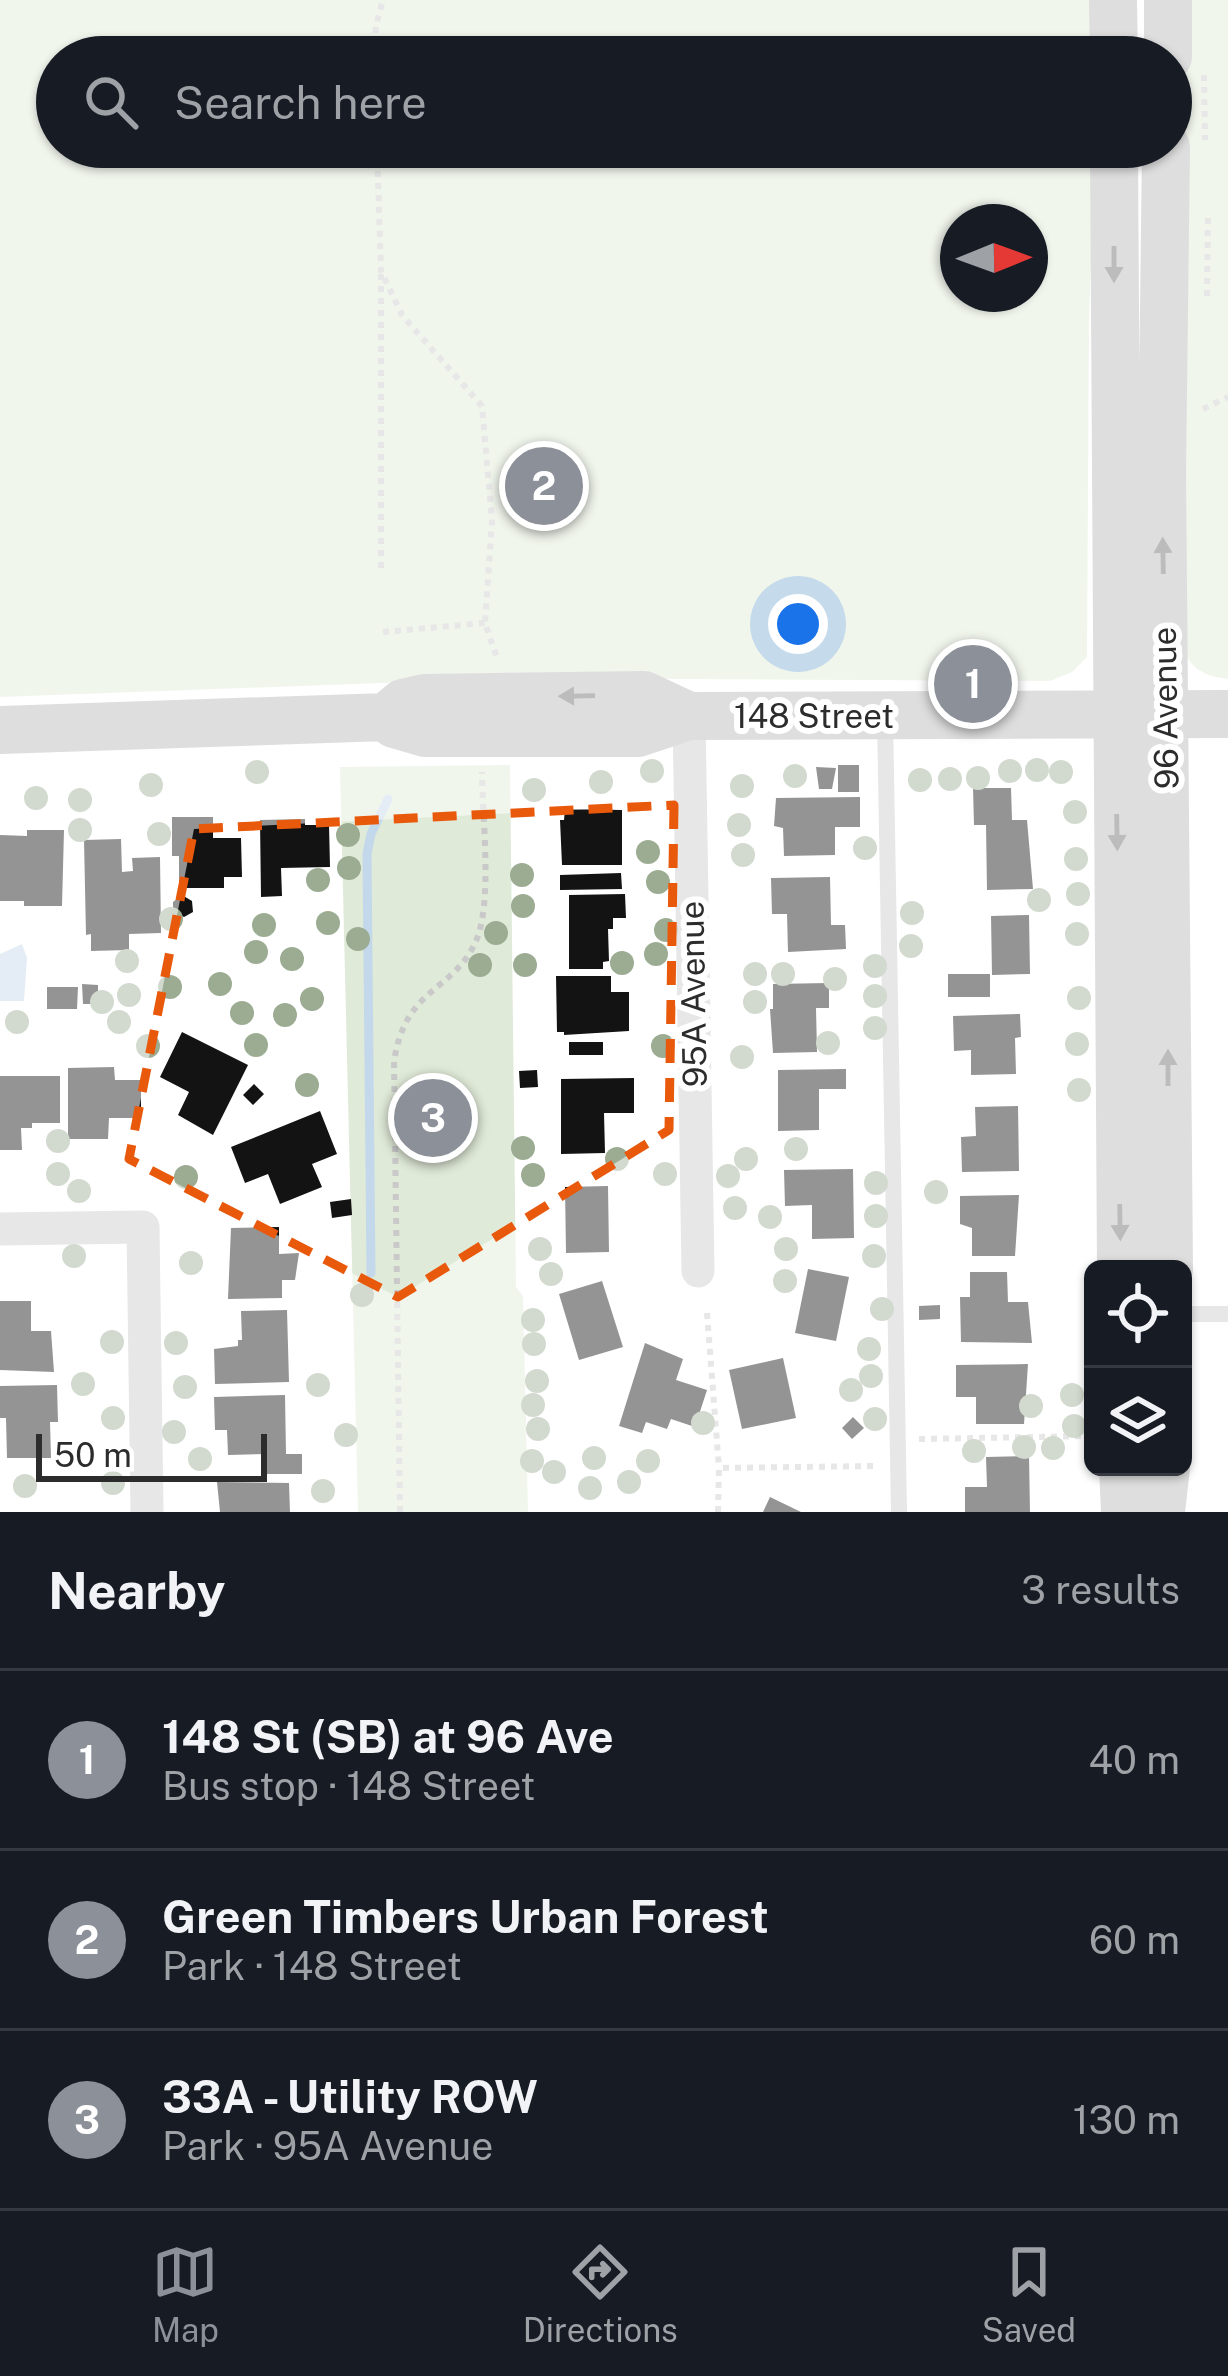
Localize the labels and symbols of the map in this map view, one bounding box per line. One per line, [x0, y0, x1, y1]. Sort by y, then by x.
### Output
north arrow [940, 204, 1048, 312]
one-way arrow [1104, 246, 1124, 284]
pin: 2 [505, 441, 583, 531]
one-way arrow [1154, 536, 1173, 574]
your location [768, 594, 828, 654]
street label: 96 Avenue [1145, 627, 1185, 789]
pin: 1 [934, 639, 1012, 729]
one-way arrow [557, 686, 595, 706]
street label: 148 Street [734, 697, 894, 735]
one-way arrow [1107, 814, 1127, 852]
street label: 95A Avenue [672, 900, 714, 1088]
one-way arrow [1158, 1048, 1177, 1086]
pin: 3 [394, 1073, 472, 1163]
one-way arrow [1110, 1204, 1130, 1242]
scale bar [36, 1428, 267, 1481]

